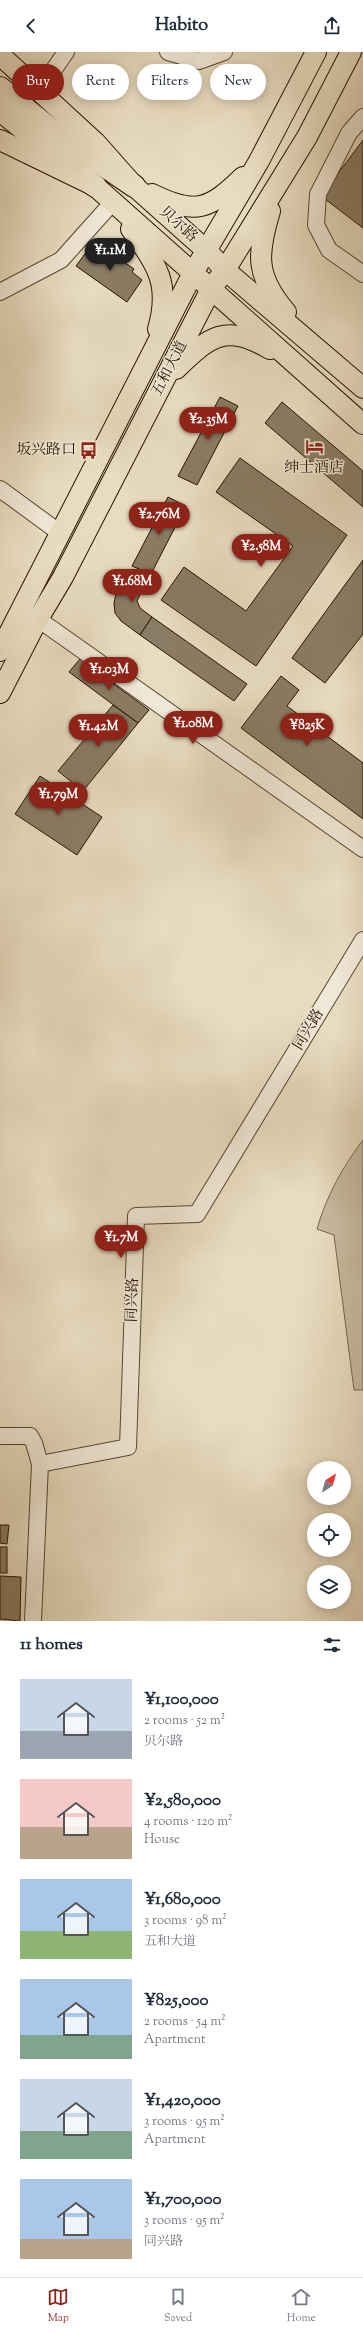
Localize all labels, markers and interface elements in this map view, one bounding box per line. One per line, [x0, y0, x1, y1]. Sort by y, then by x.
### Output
text: Habito [155, 13, 208, 39]
icon: back [20, 15, 42, 37]
icon: share [321, 15, 343, 37]
chip: Buy [12, 64, 64, 100]
chip: Rent [72, 64, 129, 100]
chip: Filters [137, 64, 202, 100]
chip: New [210, 64, 266, 100]
street label: 贝尔路 [154, 202, 202, 248]
pin: ¥1.1M [82, 238, 138, 272]
text: ¥1.1M [94, 242, 126, 260]
street label: 五和大道 [147, 337, 193, 401]
pin: ¥2.35M [175, 407, 241, 441]
text: ¥2.35M [188, 411, 228, 429]
hotel icon: 绅士酒店 [304, 437, 324, 457]
place label: 坂兴路口 [16, 440, 76, 461]
bus stop icon: 坂兴路口 [79, 440, 99, 460]
place label: 绅士酒店 [284, 458, 344, 479]
pin: ¥2.76M [126, 502, 192, 536]
text: ¥2.76M [138, 506, 180, 524]
pin: ¥2.58M [228, 534, 294, 568]
text: ¥2.58M [241, 538, 281, 556]
pin: ¥1.68M [99, 569, 165, 603]
text: ¥1.68M [112, 573, 152, 591]
pin: ¥1.03M [76, 657, 142, 691]
text: ¥1.03M [89, 661, 129, 679]
pin: ¥1.08M [160, 711, 226, 745]
pin: ¥825K [279, 713, 335, 747]
pin: ¥1.42M [65, 714, 131, 748]
text: ¥1.08M [173, 715, 213, 733]
text: ¥825K [289, 717, 325, 735]
text: ¥1.42M [78, 718, 118, 736]
pin: ¥1.79M [25, 782, 91, 816]
text: ¥1.79M [38, 786, 78, 804]
street label: 同兴路 [288, 1005, 330, 1055]
pin: ¥1.7M [93, 1225, 149, 1259]
text: ¥1.7M [104, 1229, 138, 1247]
street label: 同兴路 [122, 1277, 144, 1323]
north arrow [307, 1461, 351, 1505]
map controls [307, 1461, 351, 1609]
button: locate [307, 1513, 351, 1557]
button: layers [307, 1565, 351, 1609]
text: 11 homes [20, 1633, 83, 1657]
icon: filters [321, 1634, 343, 1656]
text: ¥1,100,000 [144, 1688, 219, 1712]
icon: home [52, 1695, 100, 1743]
text: 2 rooms · 52 m² [144, 1712, 225, 1730]
text: 贝尔路 [144, 1733, 183, 1751]
text: ¥2,580,000 [144, 1789, 221, 1813]
icon: home [52, 1795, 100, 1843]
text: 4 rooms · 120 m² [144, 1813, 232, 1831]
text: House [144, 1831, 180, 1849]
text: ¥1,680,000 [144, 1888, 221, 1912]
icon: home [52, 1895, 100, 1943]
text: 3 rooms · 98 m² [144, 1912, 227, 1930]
text: 五和大道 [144, 1933, 196, 1951]
text: ¥825,000 [144, 1989, 209, 2013]
icon: home [52, 1995, 100, 2043]
text: 2 rooms · 54 m² [144, 2013, 226, 2031]
text: Apartment [144, 2031, 205, 2049]
text: ¥1,420,000 [144, 2089, 221, 2113]
icon: home [52, 2095, 100, 2143]
text: 3 rooms · 95 m² [144, 2113, 225, 2131]
text: Apartment [144, 2131, 205, 2149]
text: ¥1,700,000 [144, 2188, 221, 2212]
icon: home [52, 2195, 100, 2243]
text: 3 rooms · 95 m² [144, 2212, 225, 2230]
text: 同兴路 [144, 2233, 183, 2251]
tab: Map [47, 2286, 69, 2326]
tab: Saved [164, 2286, 192, 2326]
tab: Home [287, 2286, 316, 2326]

